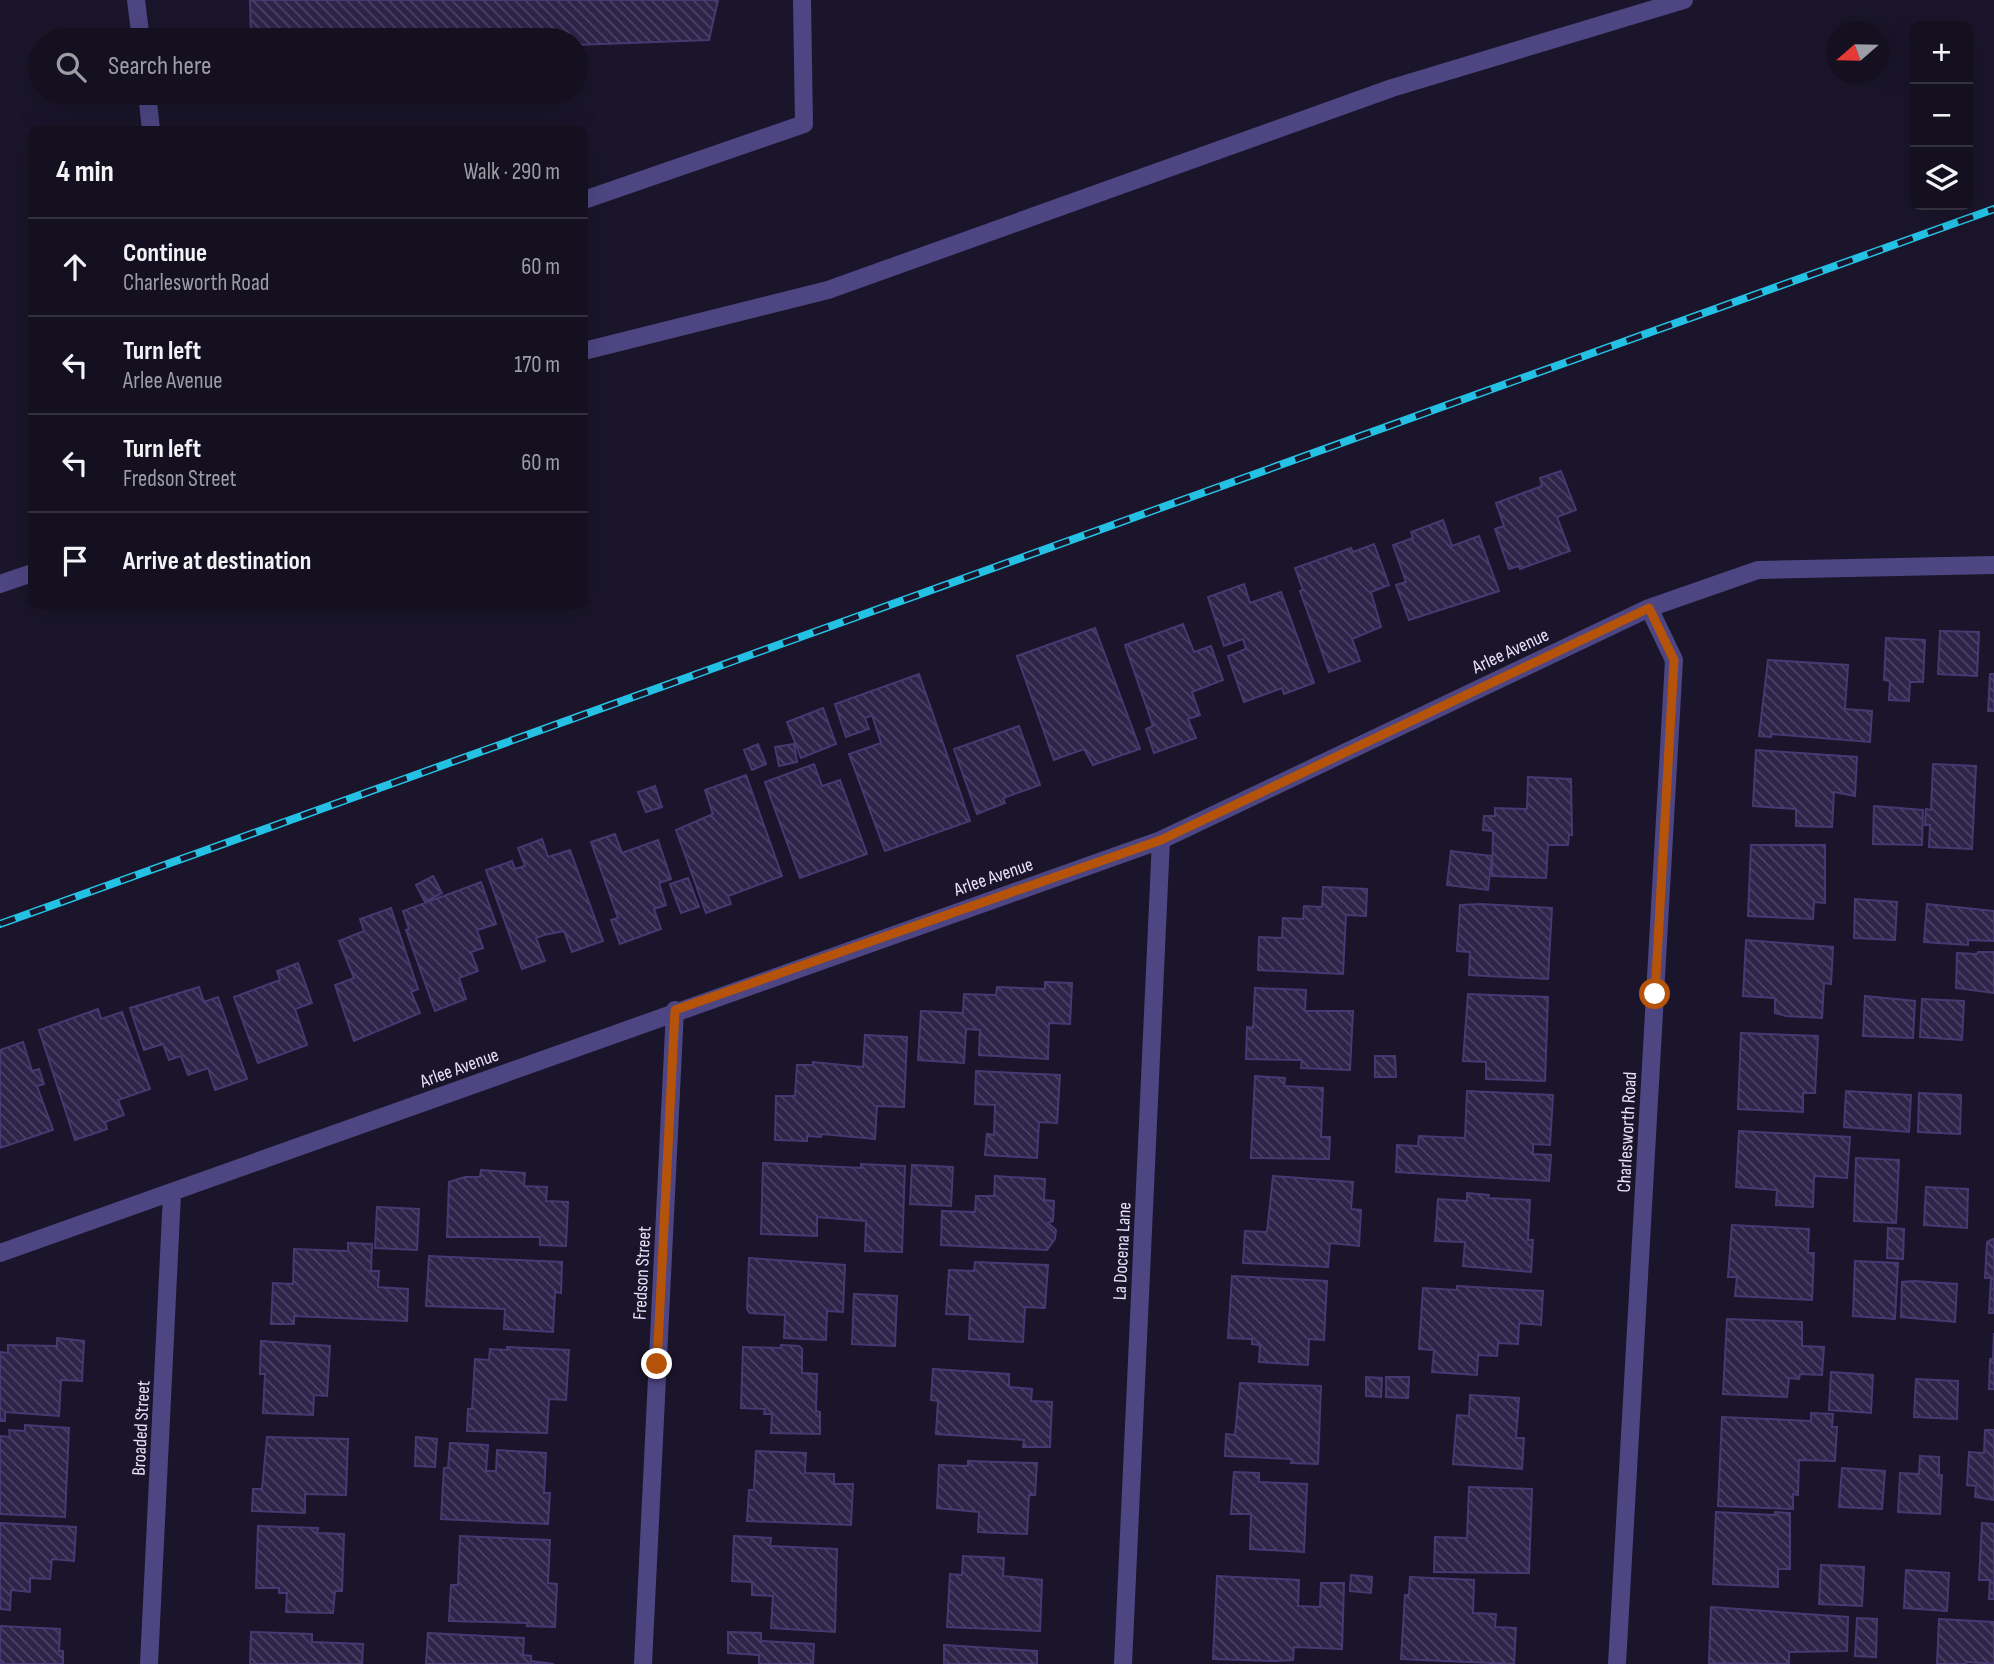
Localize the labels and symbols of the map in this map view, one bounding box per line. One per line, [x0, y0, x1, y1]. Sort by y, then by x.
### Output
north arrow [1826, 21, 1889, 84]
street label: Arlee Avenue [1468, 624, 1553, 680]
street label: Arlee Avenue [950, 853, 1036, 902]
route start [1639, 978, 1670, 1009]
street label: Arlee Avenue [416, 1044, 502, 1094]
street label: Charlesworth Road [1613, 1071, 1642, 1193]
street label: La Docena Lane [1108, 1201, 1137, 1301]
street label: Fredson Street [629, 1225, 656, 1321]
route end [641, 1348, 672, 1379]
street label: Broaded Street [128, 1380, 155, 1476]

